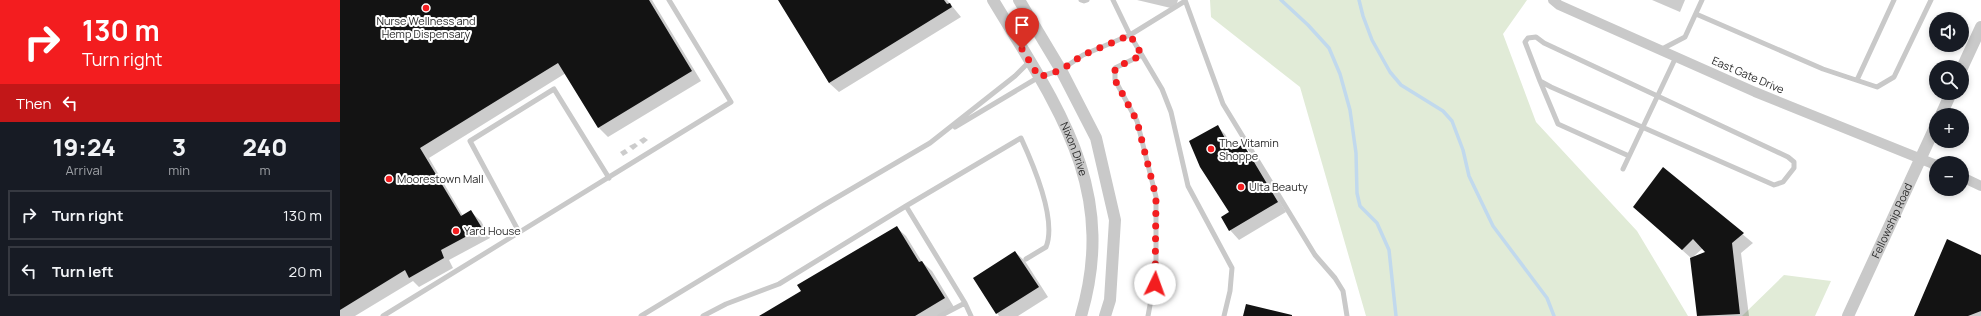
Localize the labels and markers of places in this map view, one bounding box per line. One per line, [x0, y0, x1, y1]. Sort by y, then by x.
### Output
marker: Nurse Wellness and Hemp Dispensary [421, 3, 431, 13]
pin [1005, 8, 1039, 49]
place label: Nurse Wellness and Hemp Dispensary [376, 13, 476, 41]
place label: The Vitamin Shoppe [1219, 135, 1279, 163]
marker: The Vitamin Shoppe [1206, 144, 1216, 154]
place label: Moorestown Mall [397, 171, 483, 186]
marker: Moorestown Mall [384, 174, 394, 184]
place label: Ulta Beauty [1249, 179, 1308, 194]
marker: Ulta Beauty [1236, 182, 1246, 192]
place label: Yard House [464, 223, 521, 238]
marker: Yard House [451, 226, 461, 236]

